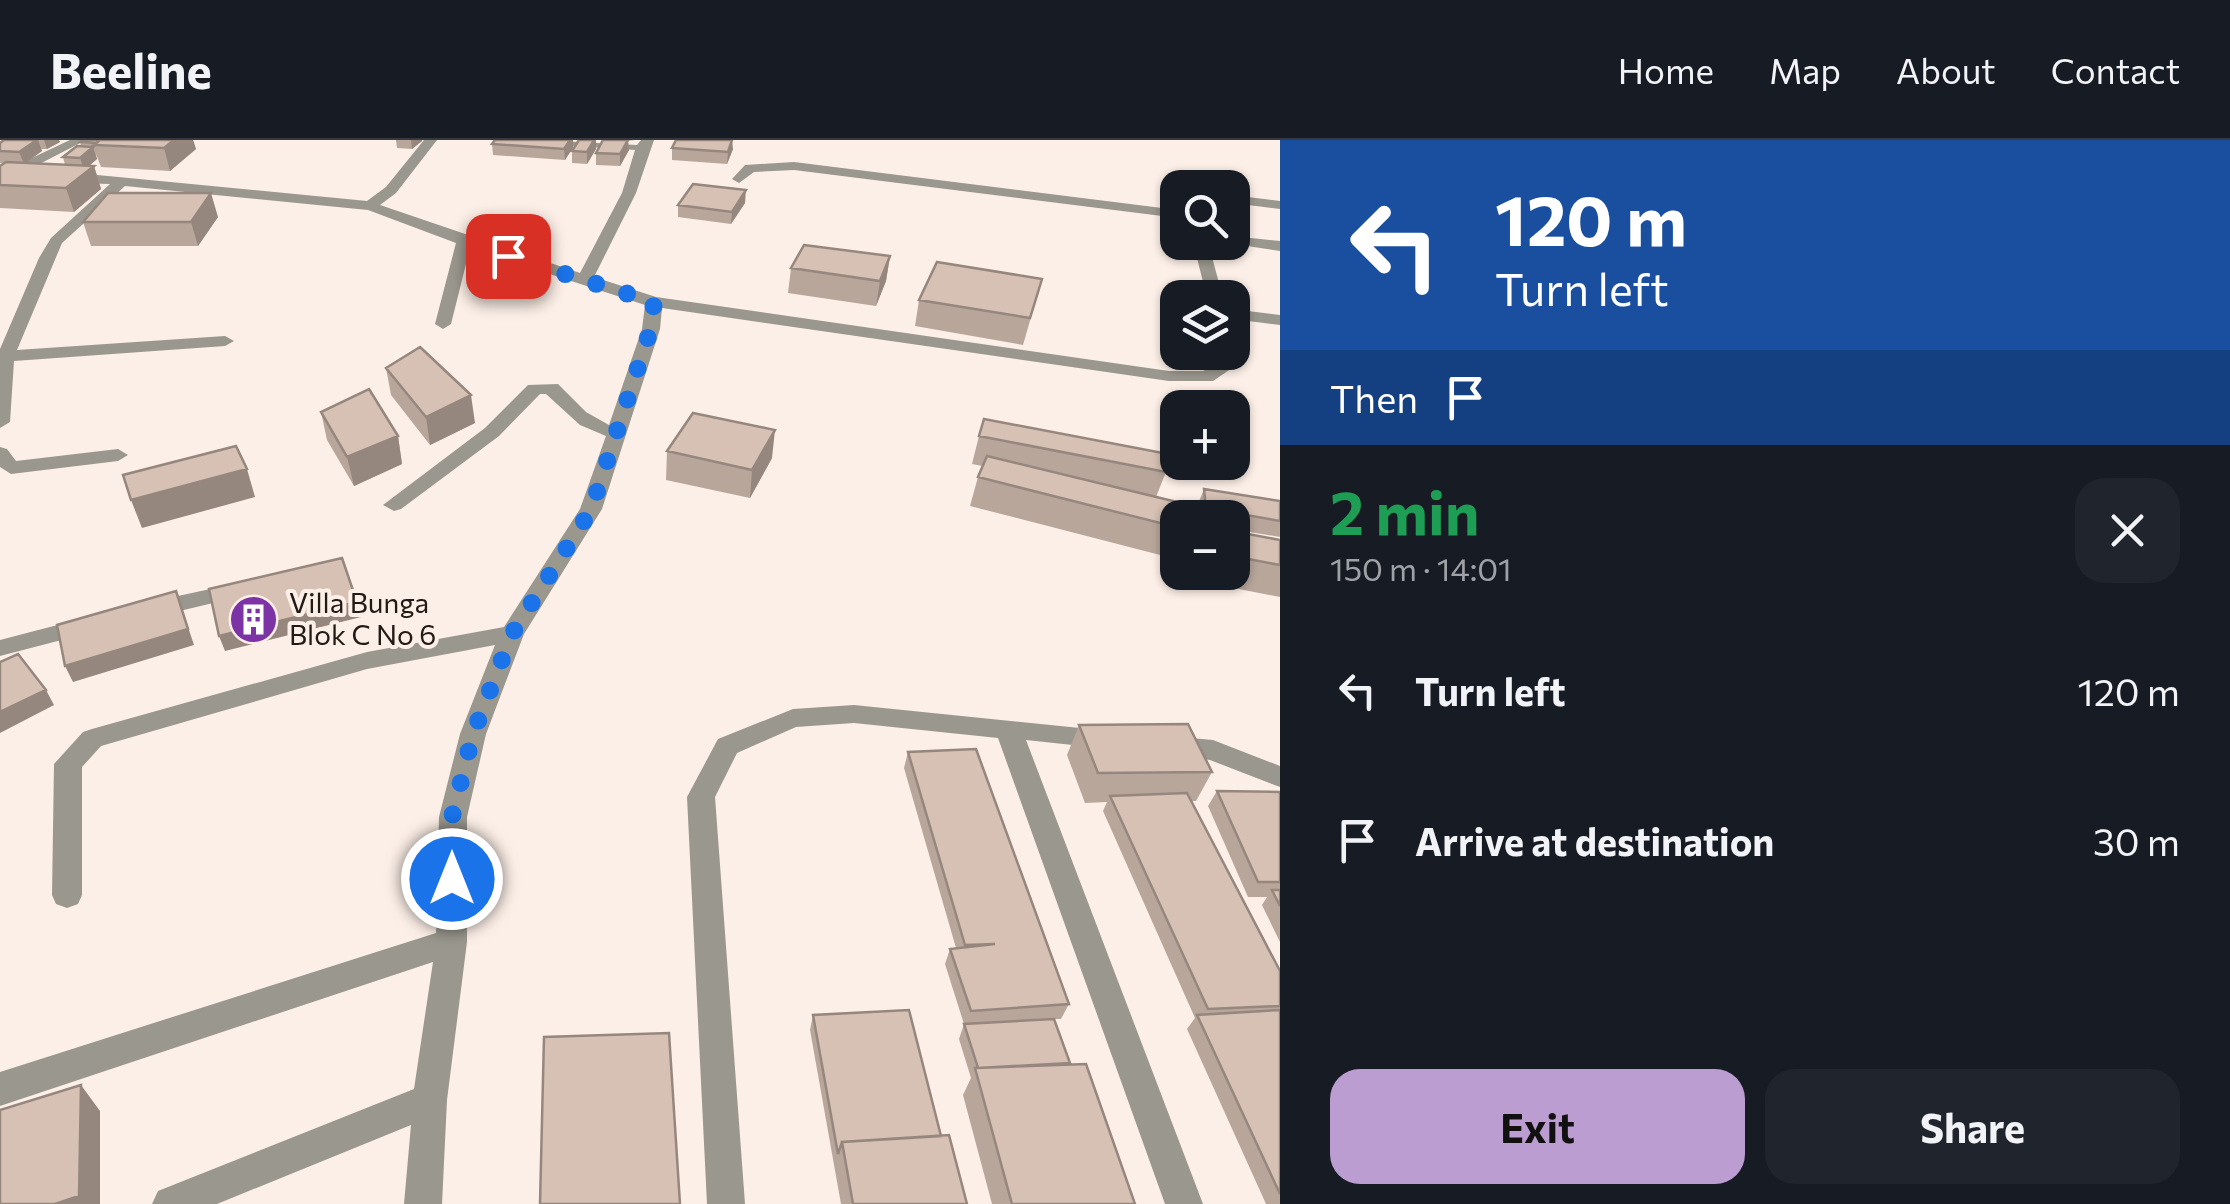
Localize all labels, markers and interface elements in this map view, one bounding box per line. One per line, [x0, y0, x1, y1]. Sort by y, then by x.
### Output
text: Beeline [50, 40, 212, 99]
text: Home [1618, 48, 1714, 91]
text: Map [1769, 48, 1841, 91]
text: About [1896, 48, 1996, 91]
text: Contact [2051, 48, 2180, 91]
map controls [1160, 170, 1250, 590]
button: search [1160, 170, 1250, 260]
text: 120 m [1495, 175, 1687, 260]
icon: left [1330, 180, 1460, 310]
pin [466, 214, 551, 299]
icon: arrive [481, 229, 536, 284]
text: Turn left [1495, 260, 1669, 315]
button: layers [1160, 280, 1250, 370]
icon: arrive [1438, 370, 1493, 425]
text: Then [1330, 374, 1418, 421]
button: + [1160, 390, 1250, 480]
text: 2 min [1330, 474, 1479, 547]
button: close [2075, 478, 2180, 583]
button: − [1160, 500, 1250, 590]
text: 150 m · 14:01 [1330, 548, 1512, 588]
place label: Villa Bunga Blok C No 6 [289, 585, 436, 651]
building icon: Villa Bunga Blok C No 6 [228, 593, 280, 645]
icon: left [1330, 663, 1385, 718]
text: Turn left [1415, 667, 1566, 714]
text: 120 m [2078, 667, 2180, 714]
icon: arrive [1330, 813, 1385, 868]
text: Arrive at destination [1415, 817, 1774, 864]
text: 30 m [2093, 817, 2180, 864]
position arrow [400, 827, 504, 931]
button: Exit [1330, 1069, 1745, 1184]
button: Share [1765, 1069, 2180, 1184]

